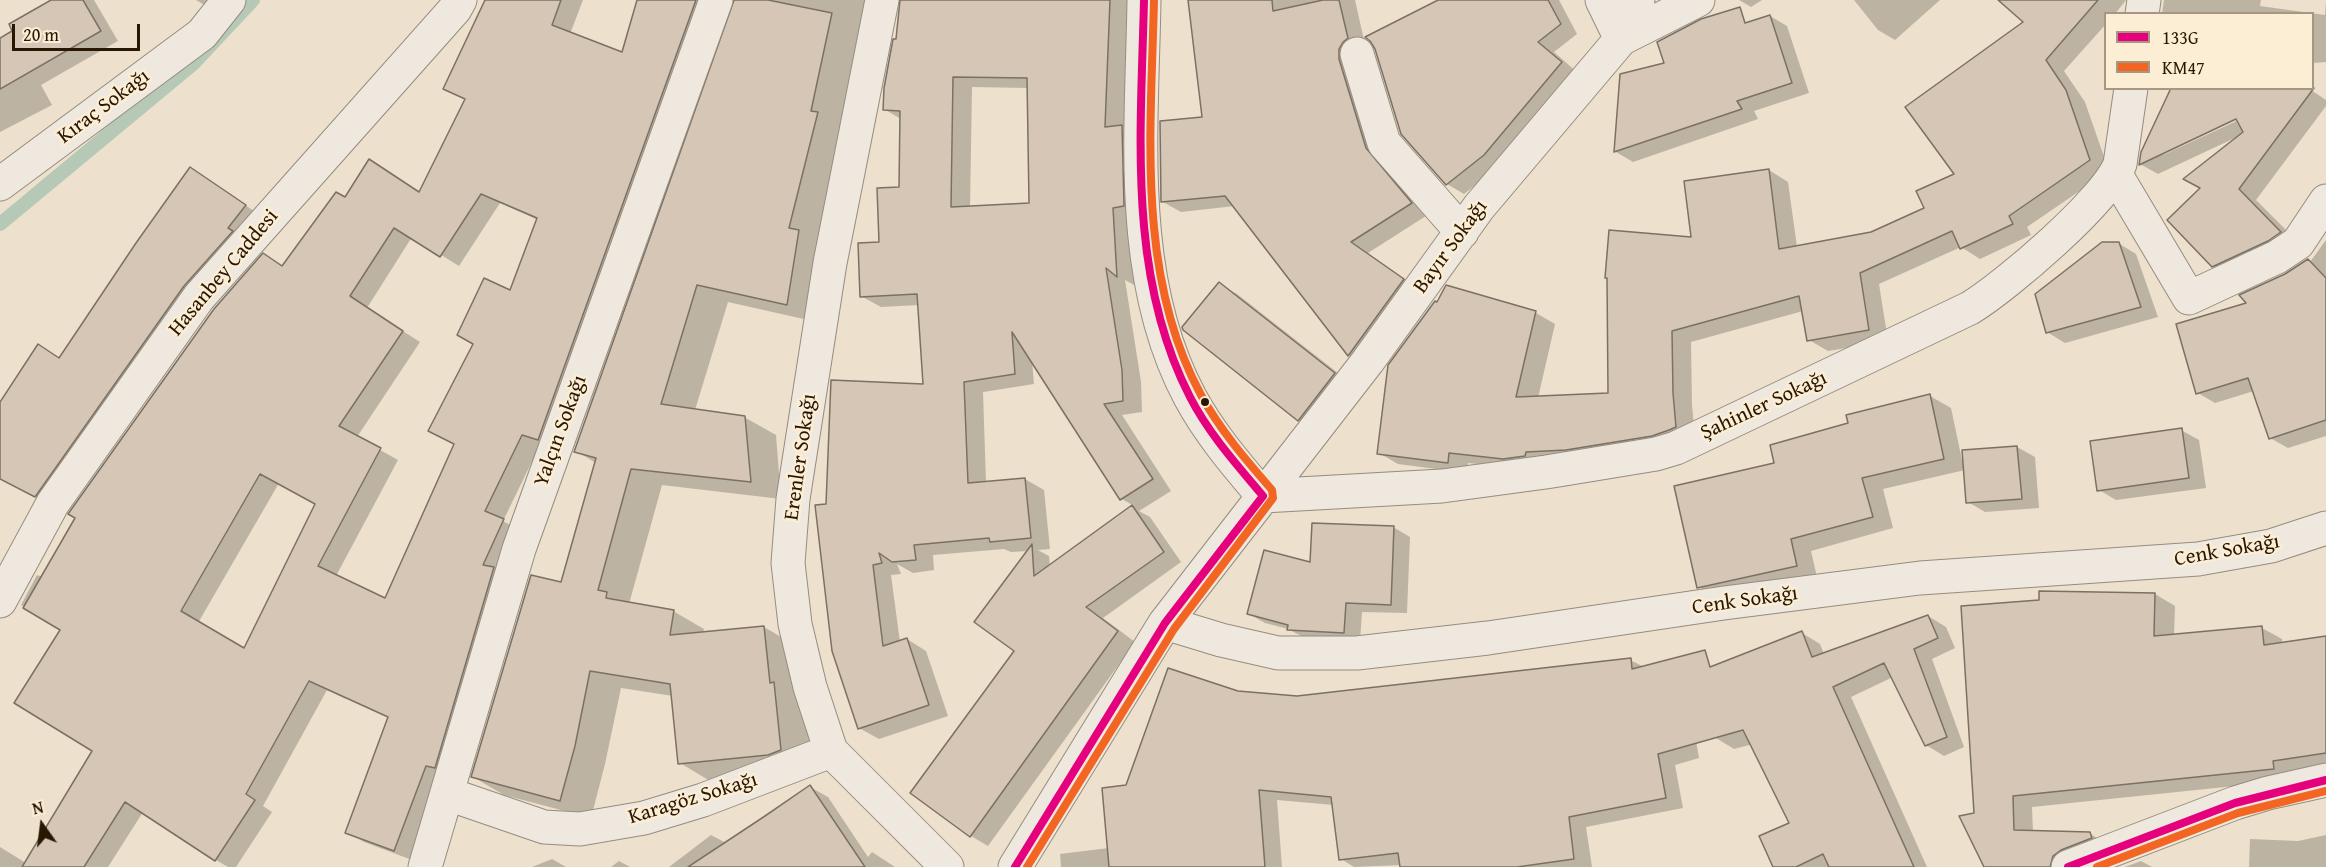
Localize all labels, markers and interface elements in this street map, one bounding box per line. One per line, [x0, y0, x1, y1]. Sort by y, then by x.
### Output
scale bar [15, 12, 142, 50]
legend [2104, 12, 2314, 90]
text: 20 m [23, 21, 59, 48]
text: 133G [2162, 24, 2199, 51]
text: KM47 [2162, 54, 2205, 81]
street label: Kıraç Sokağı [53, 64, 155, 150]
street label: Bayır Sokağı [1409, 195, 1493, 299]
street label: Hasanbey Caddesi [164, 205, 284, 341]
street label: Şahinler Sokağı [1697, 366, 1831, 446]
street label: Yalçın Sokağı [529, 372, 593, 490]
street label: Erenler Sokağı [780, 392, 822, 522]
unlabelled marker [1199, 396, 1211, 408]
street label: Cenk Sokağı [2172, 529, 2282, 573]
street label: Cenk Sokağı [1691, 581, 1799, 621]
street label: Karagöz Sokağı [625, 767, 761, 831]
north arrow [12, 795, 72, 855]
text: N [30, 795, 46, 820]

